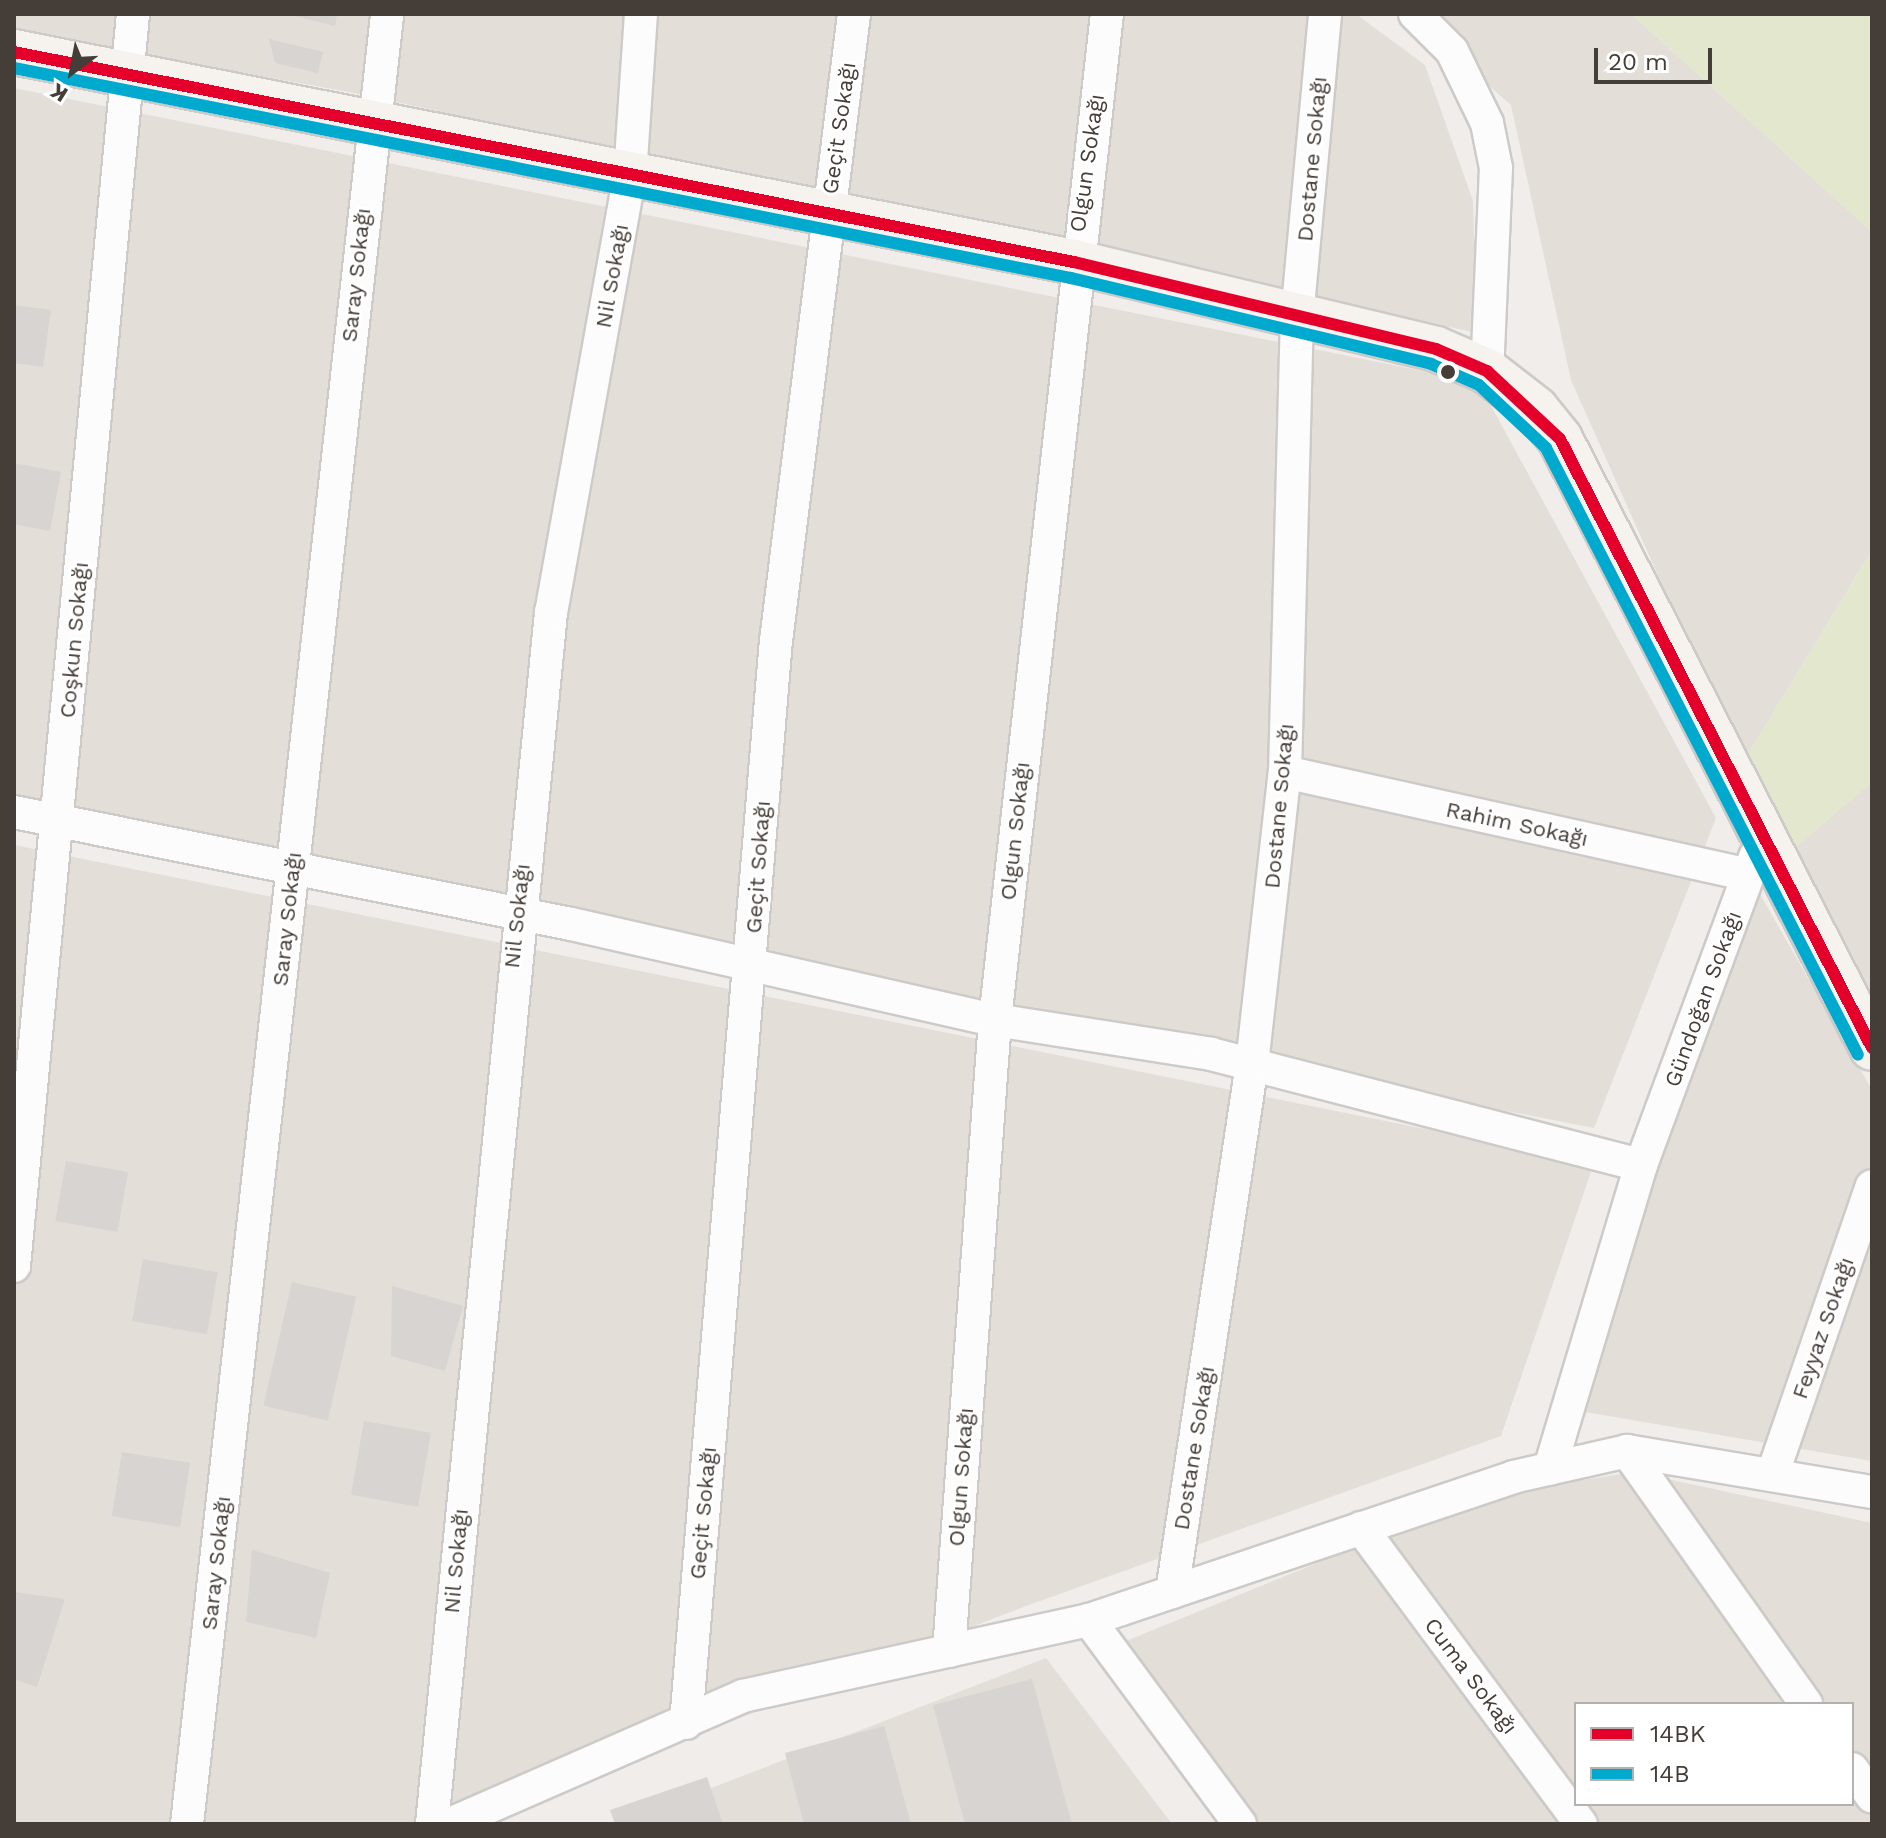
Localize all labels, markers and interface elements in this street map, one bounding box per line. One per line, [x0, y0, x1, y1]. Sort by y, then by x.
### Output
north arrow [32, 32, 112, 112]
scale bar [1598, 32, 1716, 82]
text: 20 m [1608, 48, 1668, 76]
street label: Geçit Sokağı [817, 60, 861, 196]
street label: Dostane Sokağı [1292, 75, 1332, 243]
text: K [46, 78, 72, 107]
street label: Olgun Sokağı [1064, 92, 1110, 234]
street label: Saray Sokağı [336, 206, 376, 344]
street label: Nil Sokağı [590, 222, 634, 330]
unlabelled marker [1440, 364, 1456, 380]
street label: Coşkun Sokağı [54, 561, 94, 719]
street label: Dostane Sokağı [1259, 722, 1299, 890]
street label: Olgun Sokağı [995, 760, 1035, 902]
street label: Rahim Sokağı [1444, 796, 1590, 852]
street label: Geçit Sokağı [740, 800, 776, 934]
street label: Saray Sokağı [267, 850, 307, 988]
street label: Nil Sokağı [498, 862, 536, 970]
street label: Gündoğan Sokağı [1659, 908, 1747, 1090]
street label: Feyyaz Sokağı [1786, 1254, 1860, 1402]
street label: Dostane Sokağı [1168, 1364, 1220, 1532]
street label: Olgun Sokağı [943, 1407, 979, 1547]
street label: Geçit Sokağı [684, 1446, 722, 1580]
street label: Saray Sokağı [196, 1494, 236, 1632]
street label: Nil Sokağı [438, 1507, 474, 1615]
street label: Cuma Sokağı [1419, 1612, 1523, 1740]
legend [1574, 1702, 1854, 1806]
text: 14BK [1650, 1720, 1705, 1748]
text: 14B [1650, 1760, 1690, 1788]

